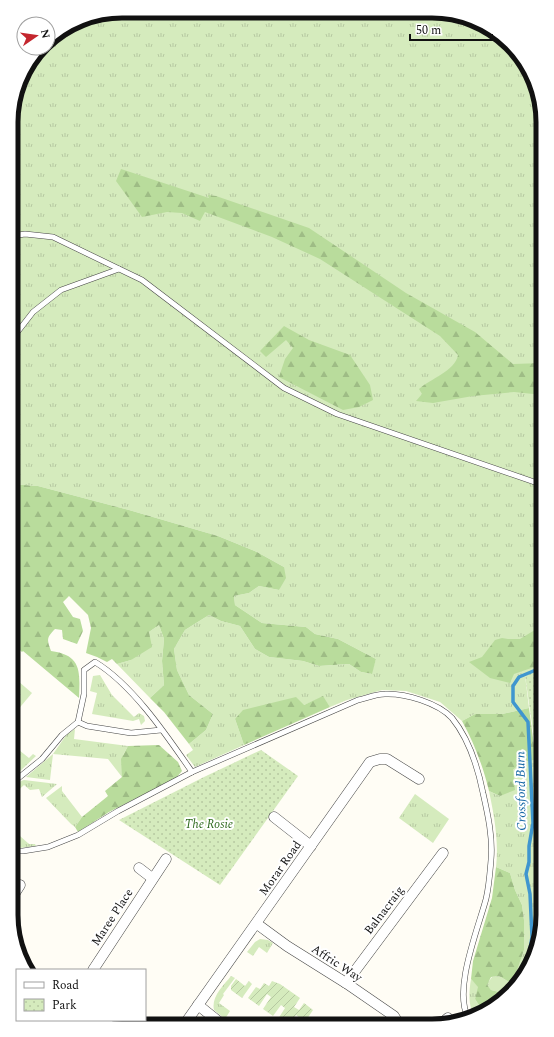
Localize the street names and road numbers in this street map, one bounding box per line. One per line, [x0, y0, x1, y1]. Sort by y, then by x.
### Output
street label: Morar Road [254, 837, 307, 900]
street label: Balnacraig [360, 882, 409, 939]
street label: Maree Place [87, 885, 138, 950]
street label: Affric Way [308, 940, 367, 988]

